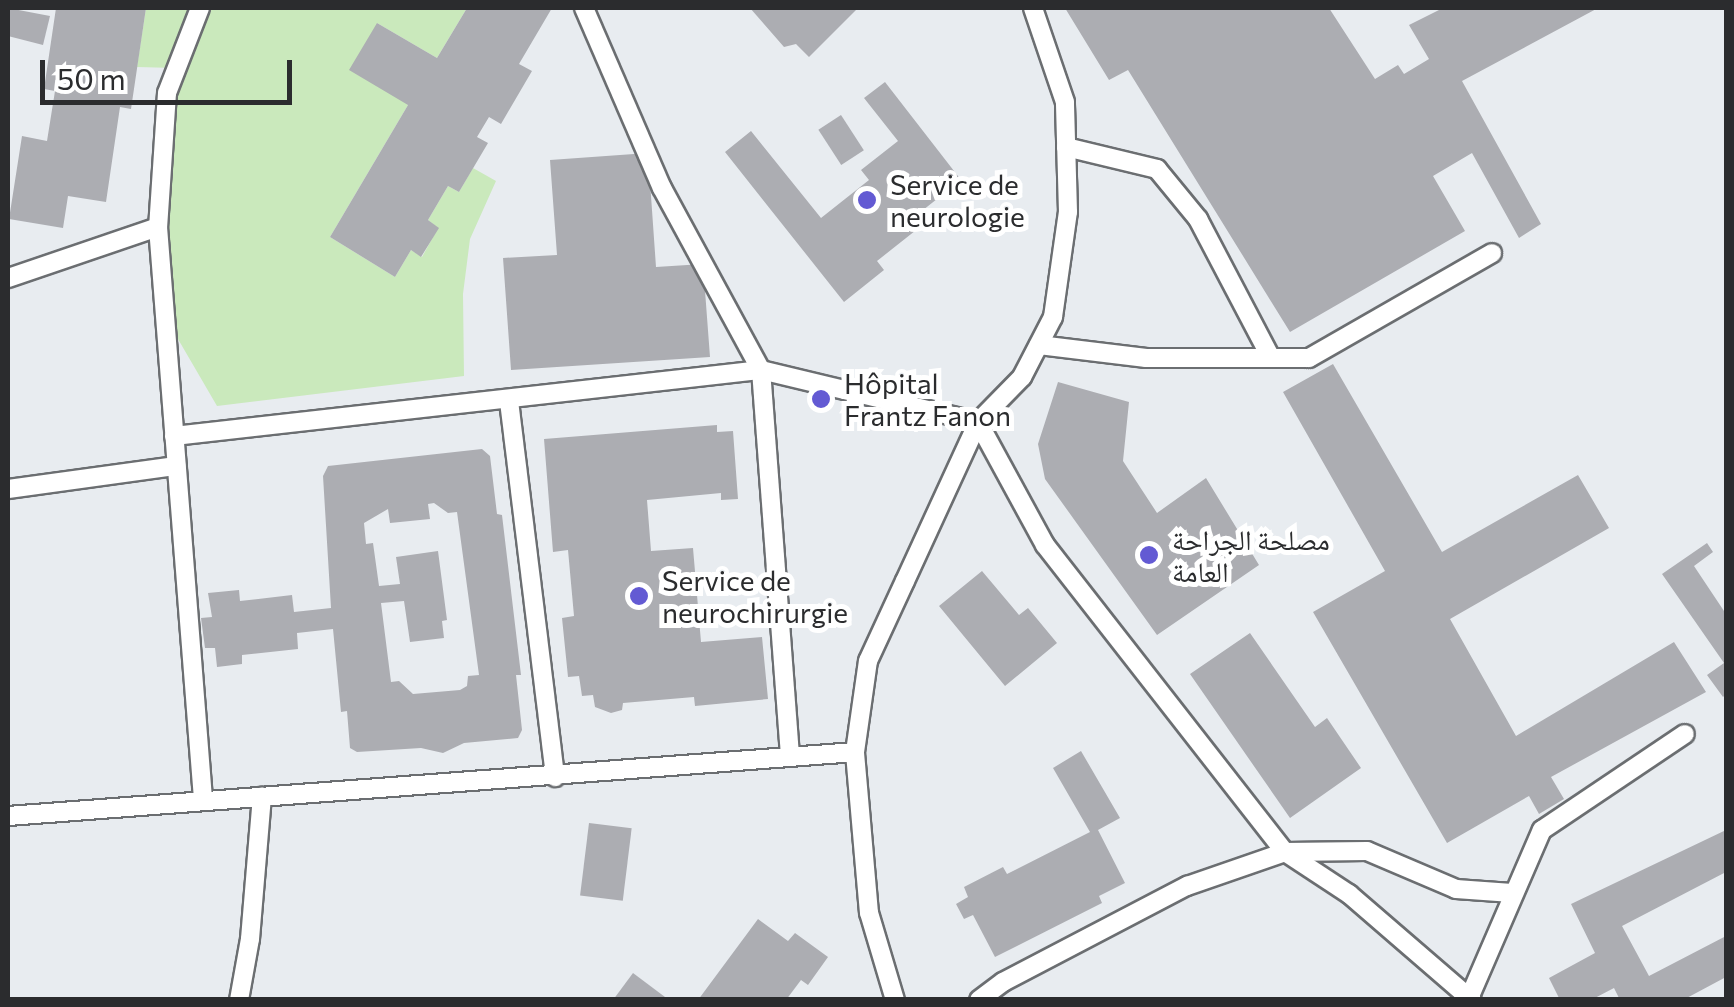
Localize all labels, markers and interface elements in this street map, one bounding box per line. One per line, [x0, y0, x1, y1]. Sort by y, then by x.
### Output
scale bar [45, 40, 298, 102]
text: 50 m [57, 59, 126, 96]
place label: Service de neurologie [890, 167, 1025, 233]
marker: Service de neurologie [854, 187, 880, 213]
place label: Hôpital Frantz Fanon [844, 366, 1011, 432]
marker: Hôpital Frantz Fanon [808, 386, 834, 412]
place label: مصلحة الجراحة العامة [1172, 522, 1330, 588]
marker: مصلحة الجراحة العامة [1136, 542, 1162, 568]
place label: Service de neurochirurgie [662, 563, 848, 629]
marker: Service de neurochirurgie [626, 583, 652, 609]

